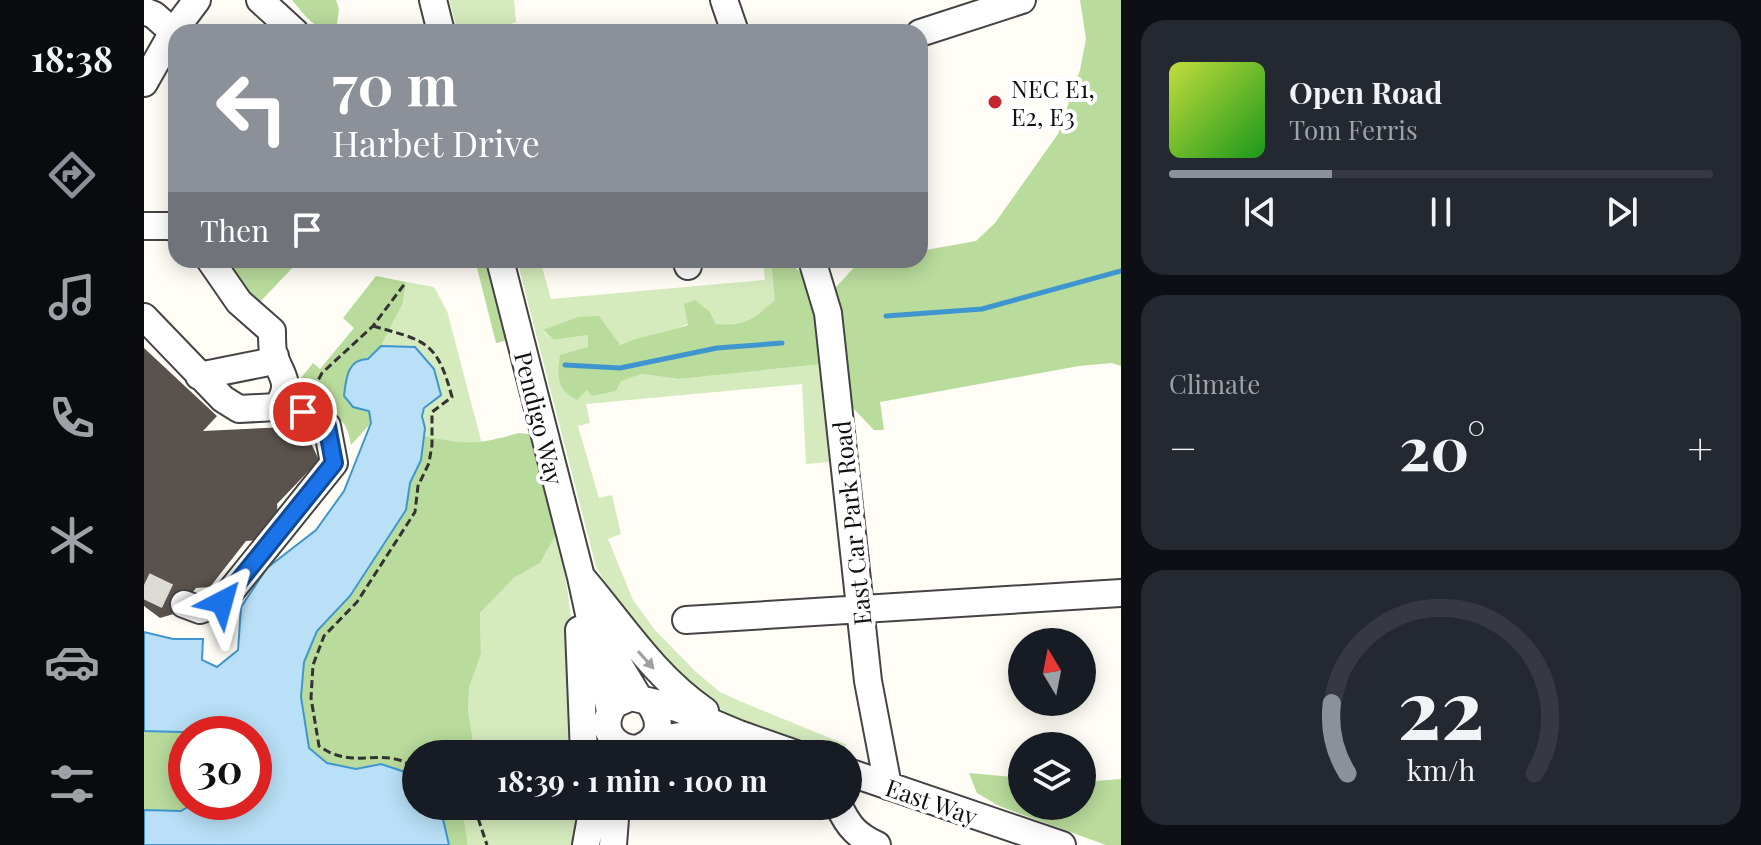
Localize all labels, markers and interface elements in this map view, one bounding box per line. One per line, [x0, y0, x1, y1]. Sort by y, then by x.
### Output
text: 18:38 [31, 33, 113, 81]
text: 70 m [332, 46, 457, 121]
icon: left [200, 56, 304, 160]
place label: NEC E1, E2, E3 [1011, 72, 1095, 132]
text: Open Road [1289, 72, 1442, 112]
marker: NEC E1, E2, E3 [986, 93, 1004, 111]
text: Tom Ferris [1289, 112, 1418, 147]
text: Harbet Drive [332, 118, 540, 166]
icon: directions [44, 147, 100, 203]
icon: previous [1238, 190, 1282, 234]
icon: pause [1419, 190, 1463, 234]
icon: next [1600, 190, 1644, 234]
icon: arrive [285, 208, 329, 252]
text: Then [200, 210, 269, 250]
icon: music [44, 269, 100, 325]
street label: Pendigo Way [508, 348, 572, 488]
text: Climate [1169, 366, 1260, 401]
pin [269, 378, 337, 446]
icon: phone [44, 390, 100, 446]
icon: arrive [281, 390, 325, 434]
text: 20° [1399, 406, 1486, 486]
text: − [1169, 417, 1197, 476]
text: + [1687, 417, 1713, 476]
street label: East Car Park Road [824, 419, 878, 627]
icon: climate [44, 512, 100, 568]
position arrow [180, 560, 264, 644]
north arrow [1008, 628, 1096, 716]
map controls [1008, 628, 1096, 820]
icon: car [44, 634, 100, 690]
text: 22 [1397, 649, 1485, 760]
one-way arrow [637, 650, 655, 669]
speed limit sign: 30 [168, 716, 272, 820]
button: layers [1008, 732, 1096, 820]
text: km/h [1407, 750, 1475, 788]
icon: filters [44, 756, 100, 812]
text: 18:39 · 1 min · 100 m [497, 760, 767, 800]
street label: East Way [882, 770, 982, 832]

